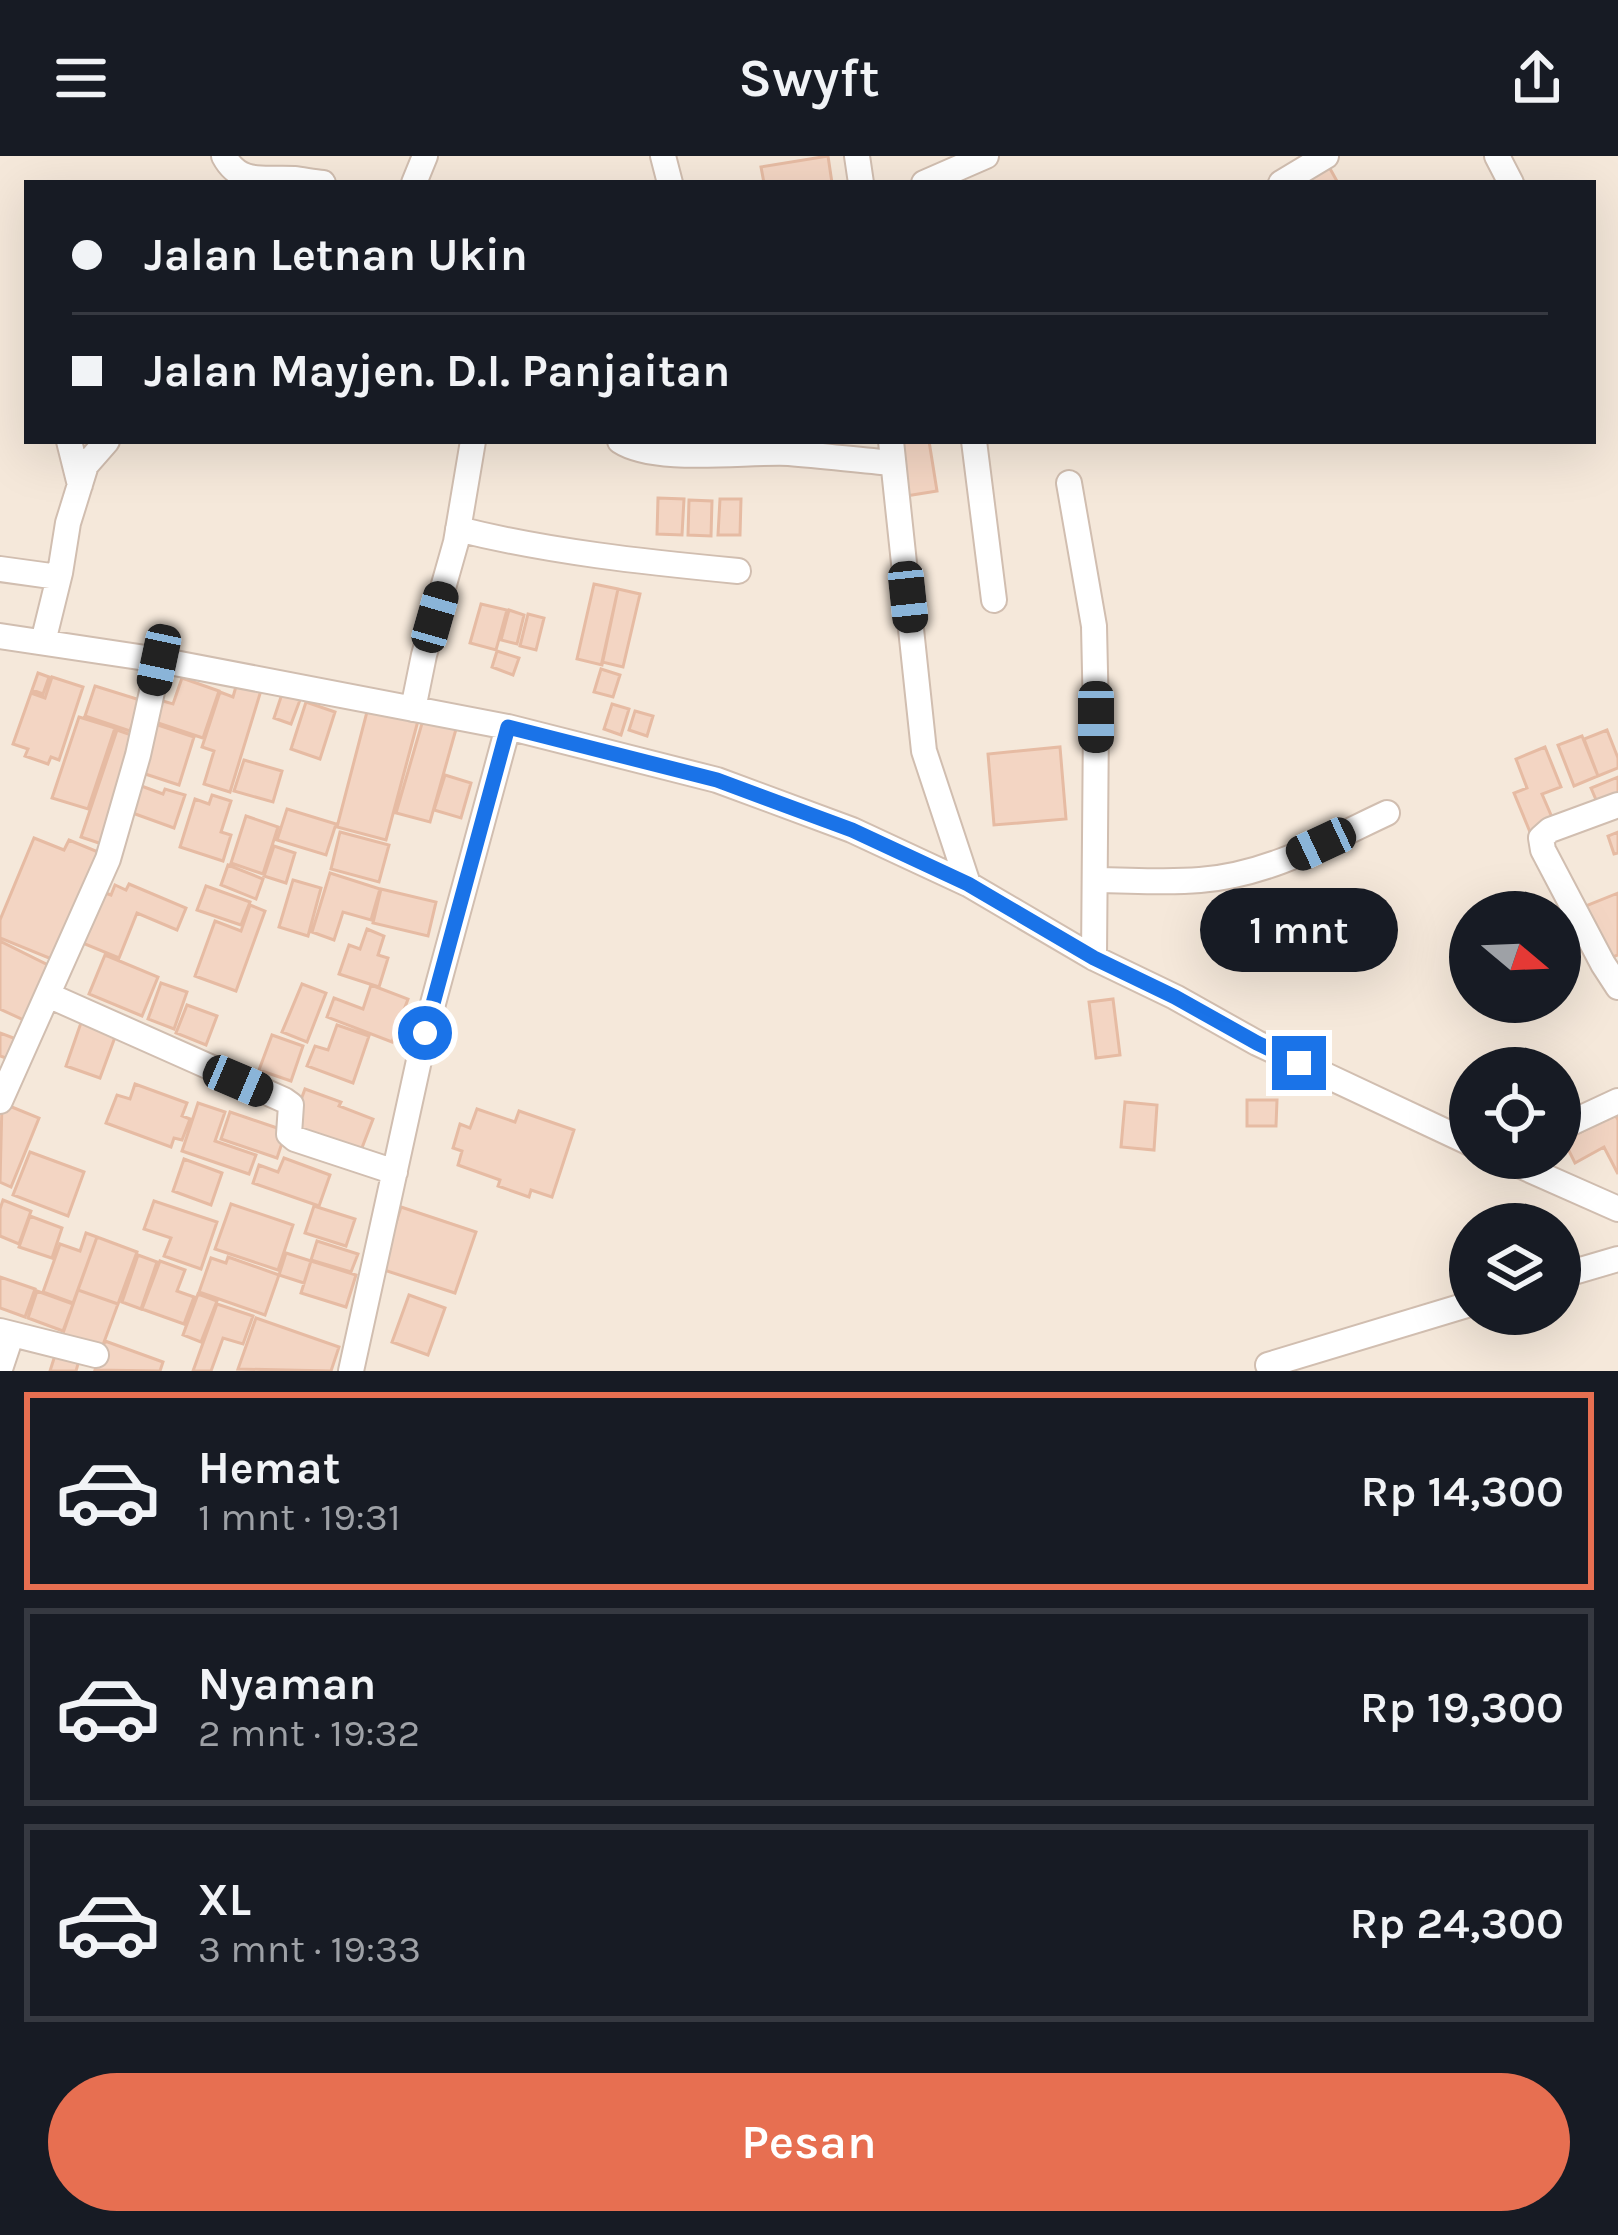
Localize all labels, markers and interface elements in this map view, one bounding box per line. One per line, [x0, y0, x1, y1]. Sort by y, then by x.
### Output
icon: menu [48, 45, 114, 111]
icon: share [1504, 45, 1570, 111]
text: Swyft [738, 46, 880, 110]
text: Jalan Letnan Ukin [144, 229, 528, 281]
text: Jalan Mayjen. D.I. Panjaitan [144, 345, 730, 397]
car [886, 559, 930, 635]
car [408, 577, 462, 657]
car [134, 621, 184, 699]
car [1078, 681, 1114, 753]
car [1281, 812, 1361, 876]
callout: 1 mnt [1200, 889, 1398, 973]
north arrow [1449, 891, 1581, 1023]
map controls [1449, 891, 1581, 1335]
text: 1 mnt [1249, 907, 1349, 953]
route start [398, 1006, 452, 1060]
route end [1272, 1036, 1326, 1090]
button: locate [1449, 1047, 1581, 1179]
car [198, 1050, 278, 1112]
button: layers [1449, 1203, 1581, 1335]
icon: car [54, 1437, 162, 1545]
text: Hemat [198, 1442, 340, 1494]
text: Rp 14,300 [1361, 1465, 1564, 1517]
text: 1 mnt · 19:31 [198, 1494, 401, 1540]
icon: car [54, 1653, 162, 1761]
text: Nyaman [198, 1658, 376, 1710]
text: Rp 19,300 [1360, 1681, 1564, 1733]
text: 2 mnt · 19:32 [198, 1710, 420, 1756]
icon: car [54, 1869, 162, 1977]
text: XL [198, 1874, 251, 1926]
text: Rp 24,300 [1349, 1897, 1564, 1949]
text: 3 mnt · 19:33 [198, 1926, 421, 1972]
button: Pesan [48, 2073, 1570, 2211]

